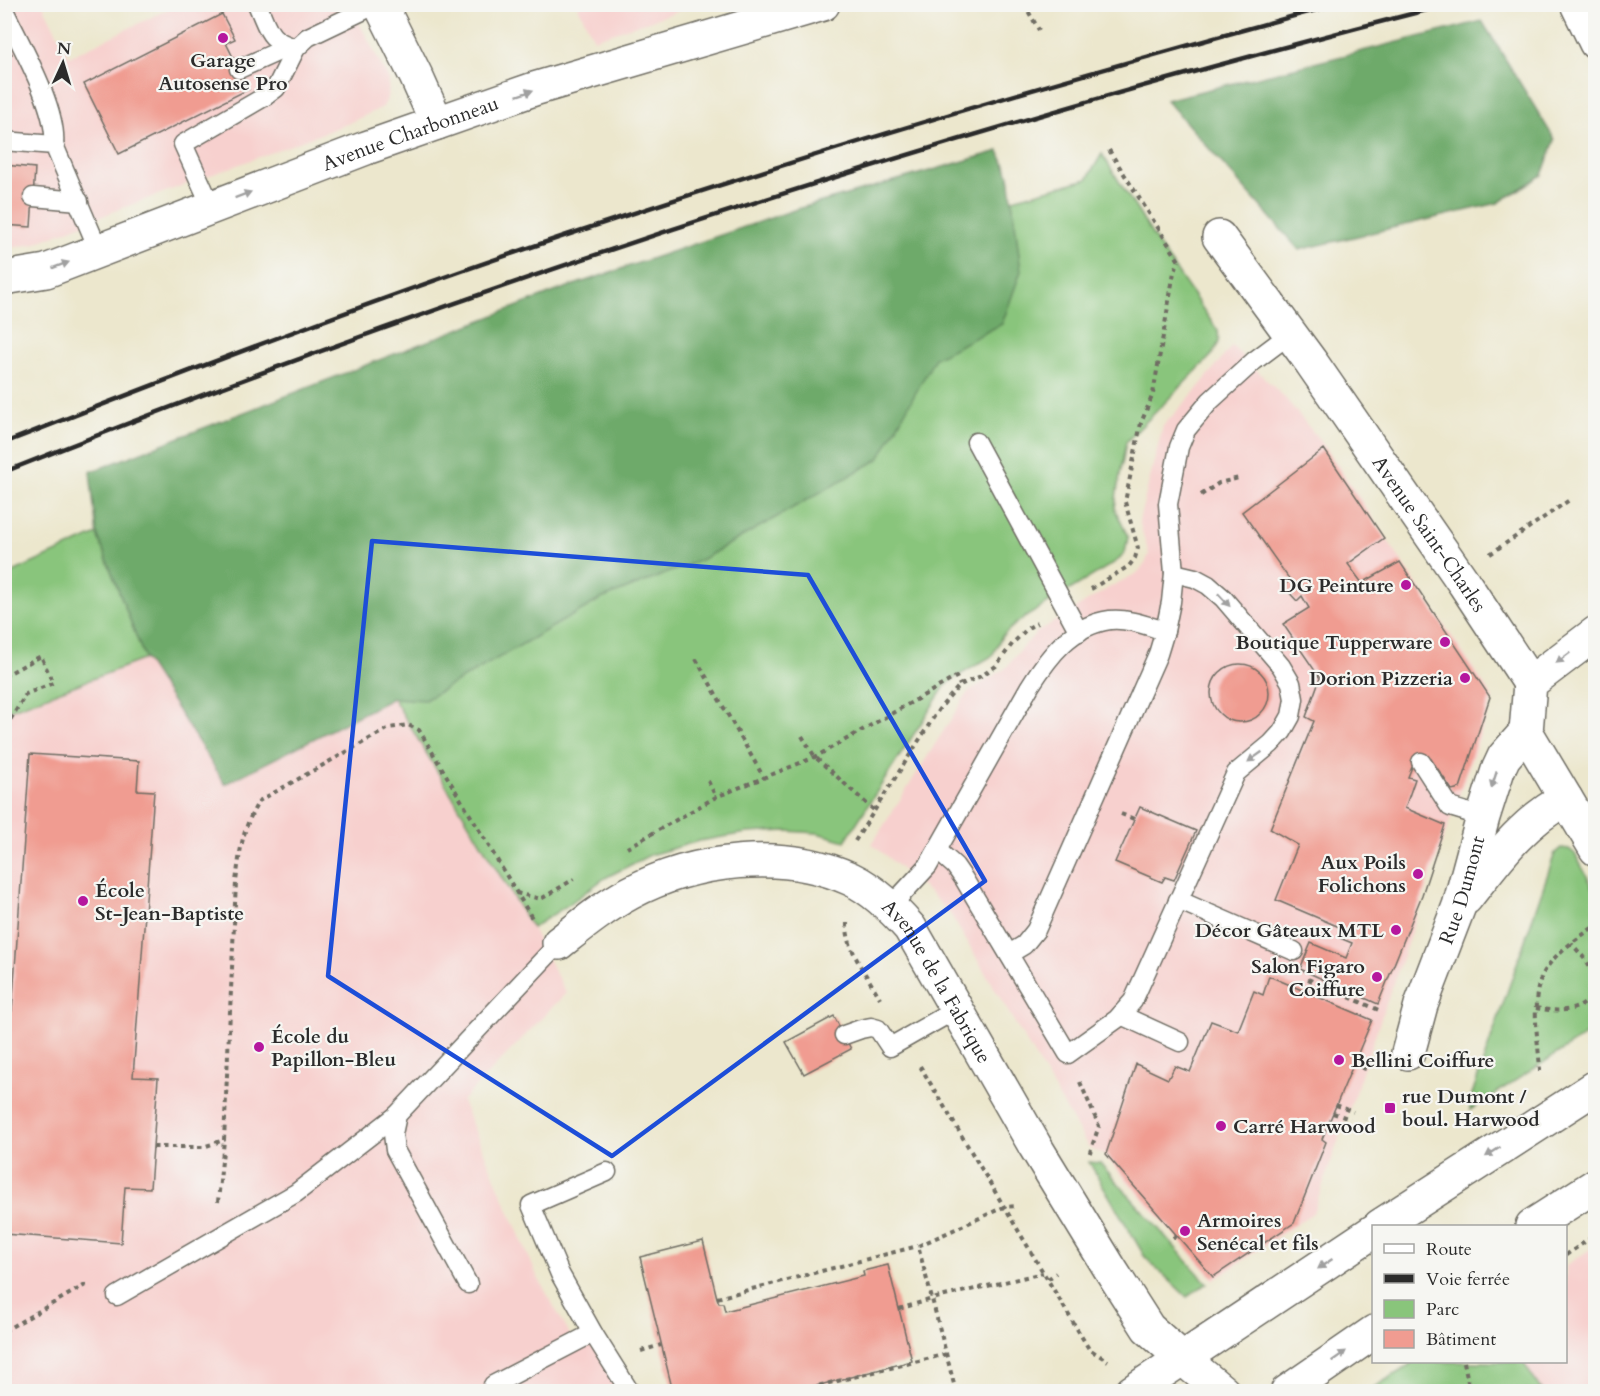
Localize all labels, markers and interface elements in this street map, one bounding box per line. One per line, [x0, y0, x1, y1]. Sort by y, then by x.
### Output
marker: Garage Autosense Pro [216, 31, 230, 45]
north arrow [33, 33, 93, 93]
text: N [56, 38, 72, 60]
place label: Garage Autosense Pro [158, 47, 288, 97]
one-way arrow [516, 87, 534, 97]
street label: Avenue Charbonneau [318, 89, 502, 177]
one-way arrow [235, 190, 253, 200]
one-way arrow [52, 260, 70, 270]
street label: Avenue Saint-Charles [1366, 450, 1493, 617]
place label: DG Peinture [1279, 572, 1394, 599]
marker: DG Peinture [1399, 578, 1413, 592]
one-way arrow [1217, 593, 1231, 608]
place label: Boutique Tupperware [1235, 629, 1433, 656]
marker: Boutique Tupperware [1438, 635, 1452, 649]
one-way arrow [1555, 652, 1570, 664]
place label: Dorion Pizzeria [1309, 665, 1453, 692]
marker: Dorion Pizzeria [1458, 671, 1472, 685]
one-way arrow [1247, 751, 1263, 763]
one-way arrow [1489, 771, 1499, 789]
street label: Rue Dumont [1432, 832, 1491, 948]
place label: Aux Poils Folichons [1318, 849, 1406, 899]
marker: Aux Poils Folichons [1411, 867, 1425, 881]
place label: École St-Jean-Baptiste [95, 877, 244, 927]
street label: Avenue de la Fabrique [876, 893, 998, 1068]
marker: École St-Jean-Baptiste [76, 894, 90, 908]
place label: Décor Gâteaux MTL [1195, 917, 1384, 944]
marker: Décor Gâteaux MTL [1389, 923, 1403, 937]
place label: Salon Figaro Coiffure [1251, 953, 1365, 1003]
marker: Salon Figaro Coiffure [1370, 970, 1384, 984]
place label: École du Papillon-Bleu [271, 1023, 396, 1073]
marker: École du Papillon-Bleu [252, 1040, 266, 1054]
place label: Bellini Coiffure [1351, 1047, 1494, 1074]
marker: Bellini Coiffure [1332, 1053, 1346, 1067]
place label: rue Dumont / boul. Harwood [1402, 1083, 1540, 1133]
marker: rue Dumont / boul. Harwood [1383, 1101, 1397, 1115]
place label: Carré Harwood [1233, 1113, 1376, 1140]
marker: Carré Harwood [1214, 1119, 1228, 1133]
one-way arrow [1485, 1147, 1501, 1158]
place label: Armoires Senécal et fils [1197, 1207, 1319, 1257]
marker: Armoires Senécal et fils [1178, 1224, 1192, 1238]
legend [1372, 1225, 1567, 1363]
text: Route [1426, 1237, 1472, 1262]
one-way arrow [1317, 1258, 1333, 1269]
text: Voie ferrée [1426, 1267, 1510, 1292]
text: Parc [1426, 1297, 1459, 1322]
text: Bâtiment [1426, 1327, 1496, 1352]
one-way arrow [1331, 1351, 1347, 1362]

